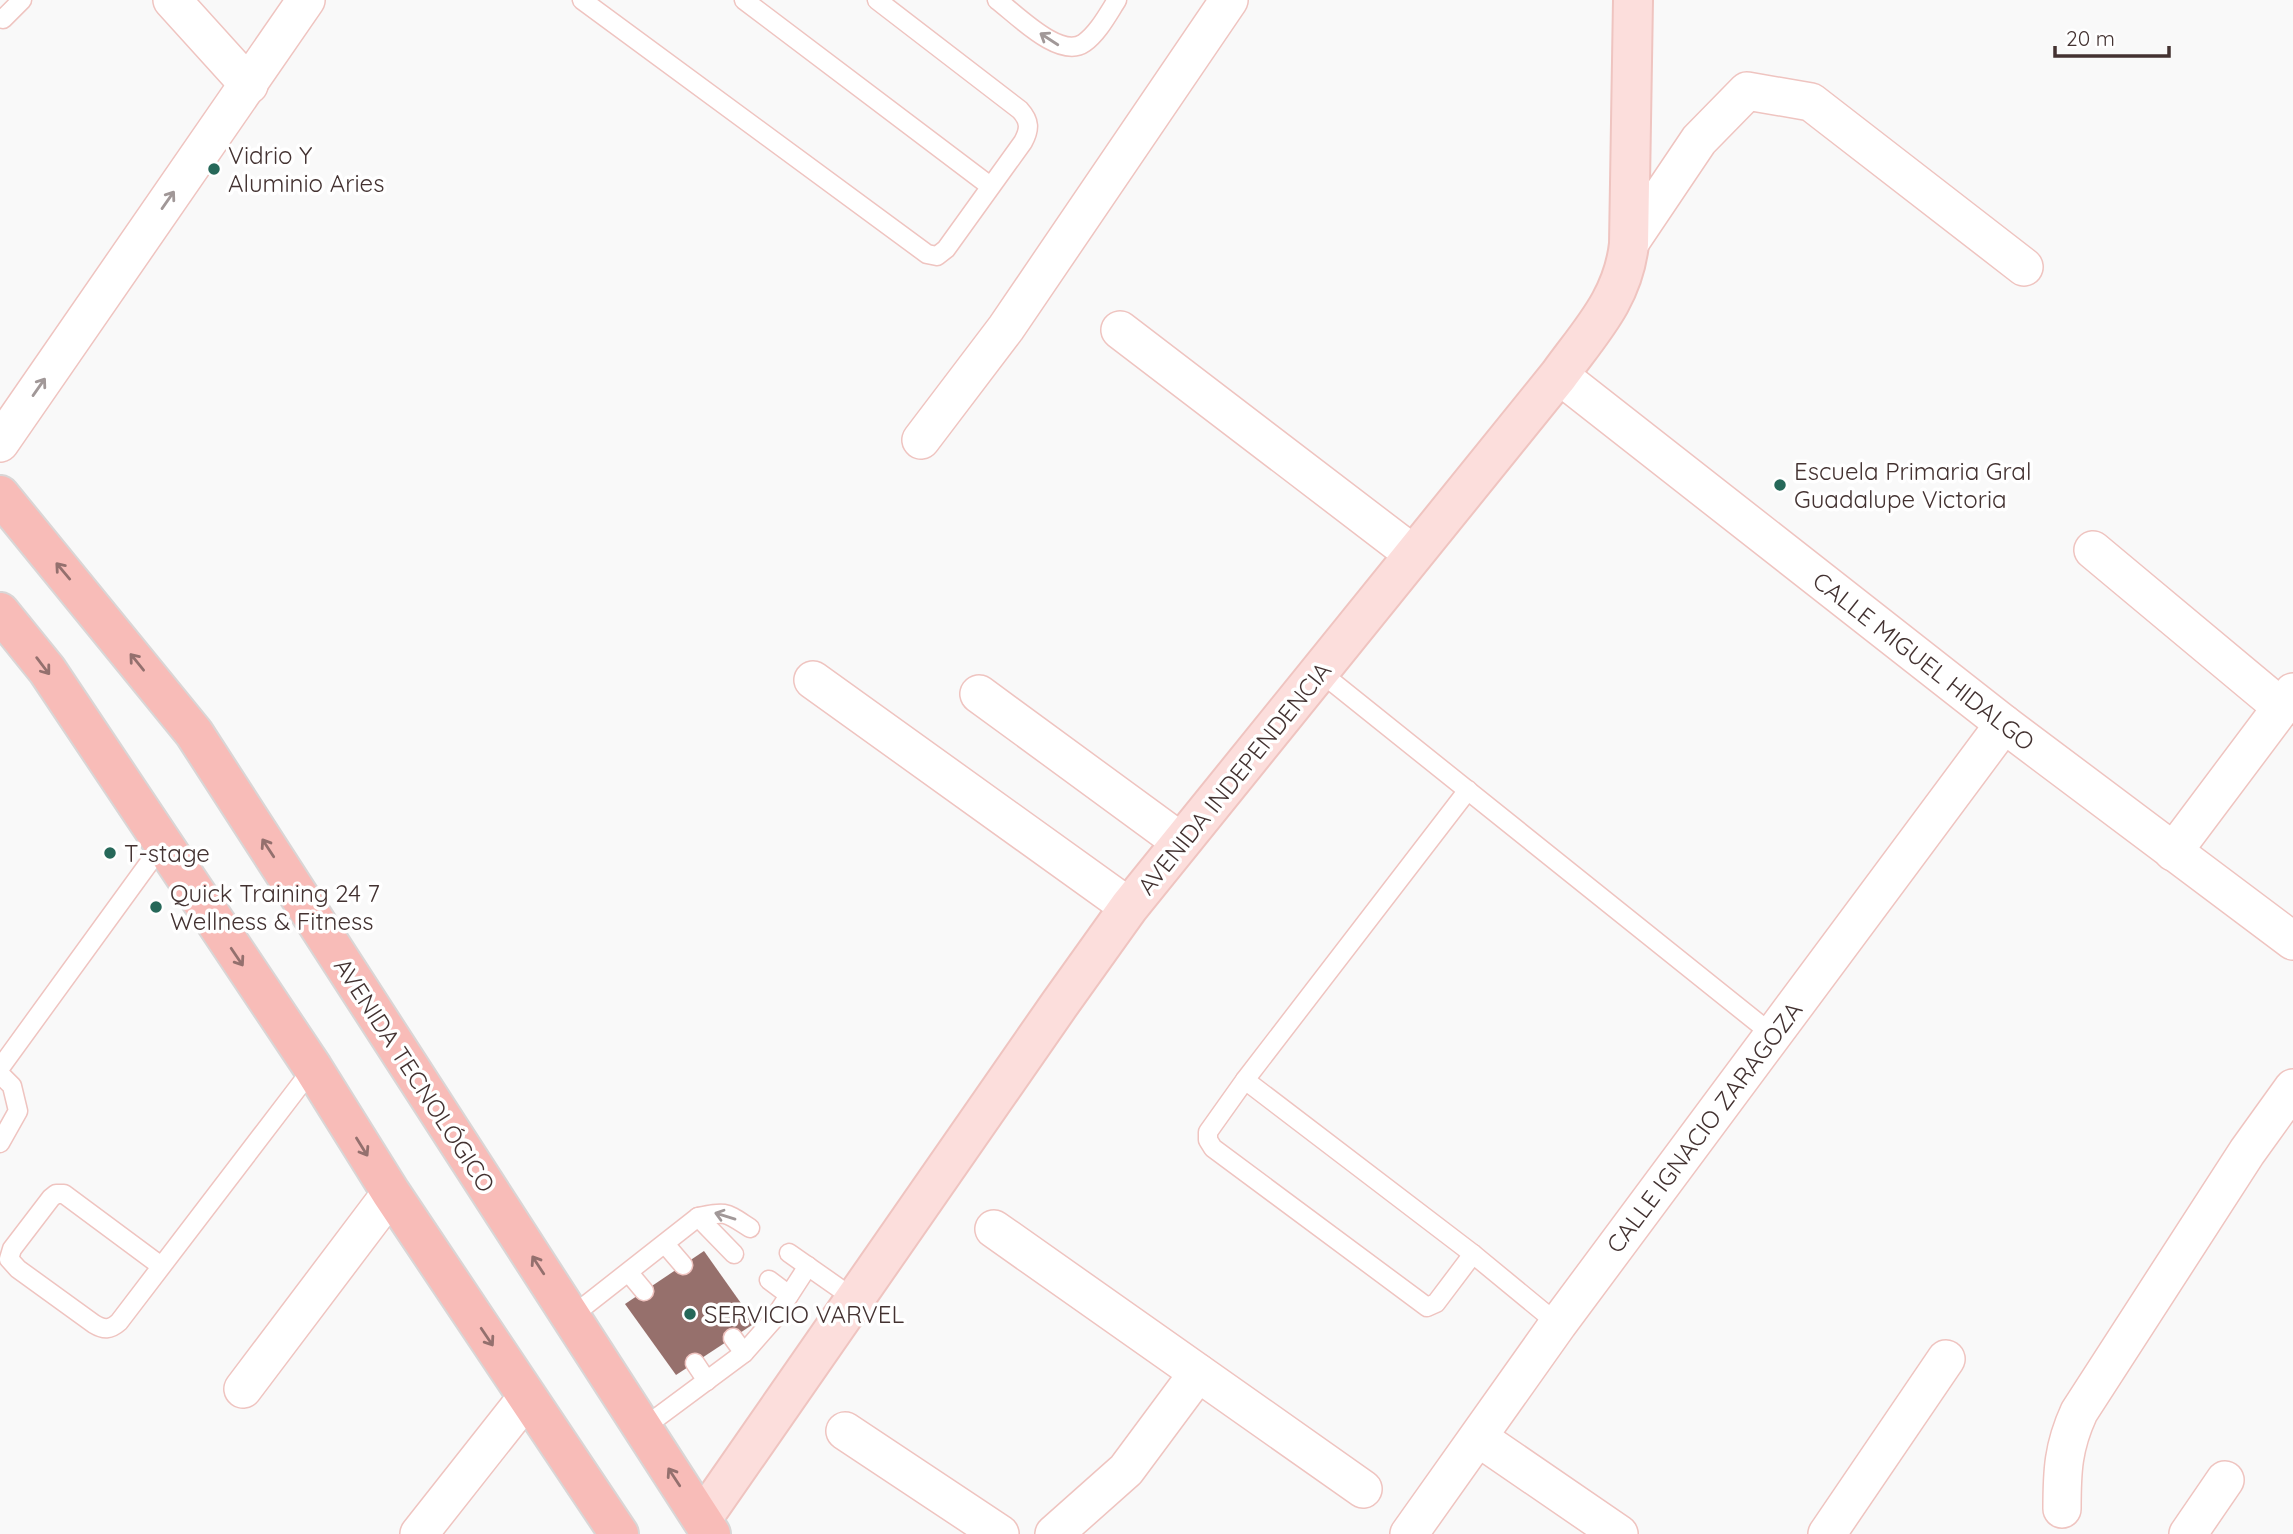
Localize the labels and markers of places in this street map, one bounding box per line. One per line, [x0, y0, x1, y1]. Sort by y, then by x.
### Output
place label: Vidrio Y Aluminio Aries [228, 140, 384, 198]
marker: Vidrio Y Aluminio Aries [206, 161, 222, 177]
place label: Escuela Primaria Gral Guadalupe Victoria [1794, 456, 2031, 514]
marker: Escuela Primaria Gral Guadalupe Victoria [1772, 477, 1788, 493]
place label: T-stage [124, 838, 210, 868]
marker: T-stage [102, 845, 118, 861]
place label: Quick Training 24 7 Wellness & Fitness [170, 878, 380, 936]
marker: Quick Training 24 7 Wellness & Fitness [148, 899, 164, 915]
place label: SERVICIO VARVEL [704, 1299, 904, 1329]
marker: SERVICIO VARVEL [682, 1306, 698, 1322]

